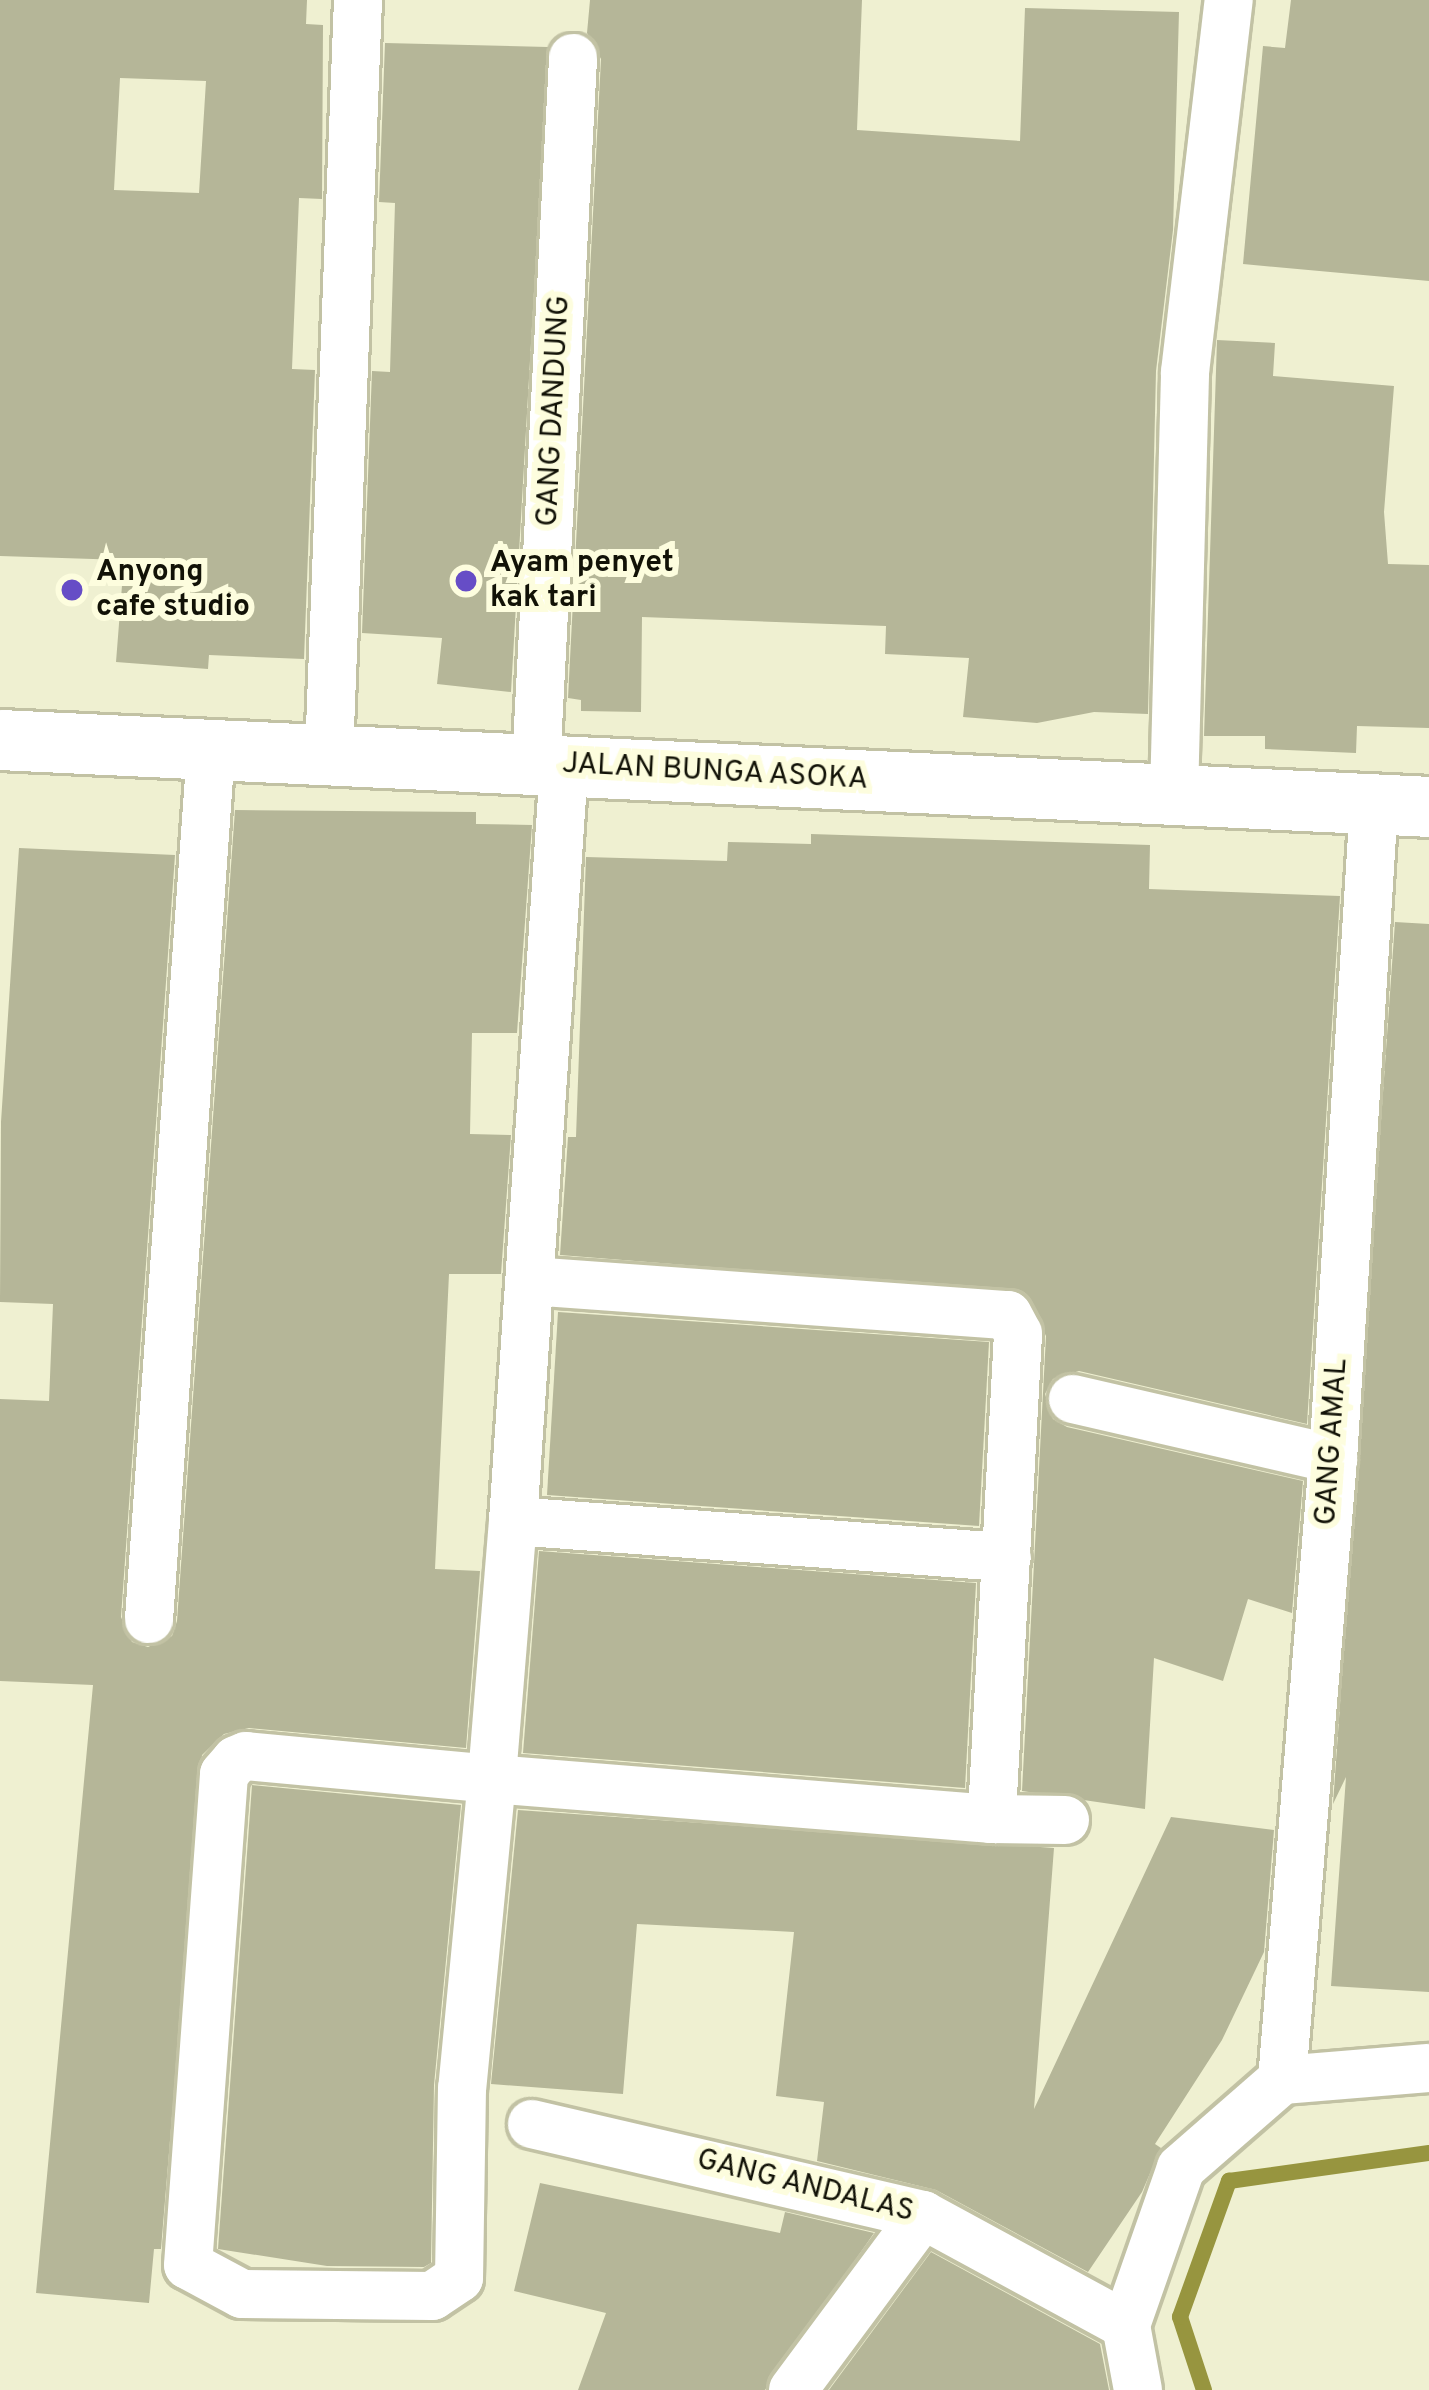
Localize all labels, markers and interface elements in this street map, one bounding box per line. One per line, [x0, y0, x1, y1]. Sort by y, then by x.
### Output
street label: GANG DANDUNG [531, 294, 579, 528]
place label: Ayam penyet kak tari [490, 546, 674, 616]
place label: Anyong cafe studio [96, 555, 250, 626]
marker: Ayam penyet kak tari [453, 568, 479, 594]
marker: Anyong cafe studio [59, 577, 85, 603]
street label: JALAN BUNGA ASOKA [560, 747, 870, 799]
street label: GANG AMAL [1309, 1357, 1357, 1527]
street label: GANG ANDALAS [692, 2142, 918, 2232]

